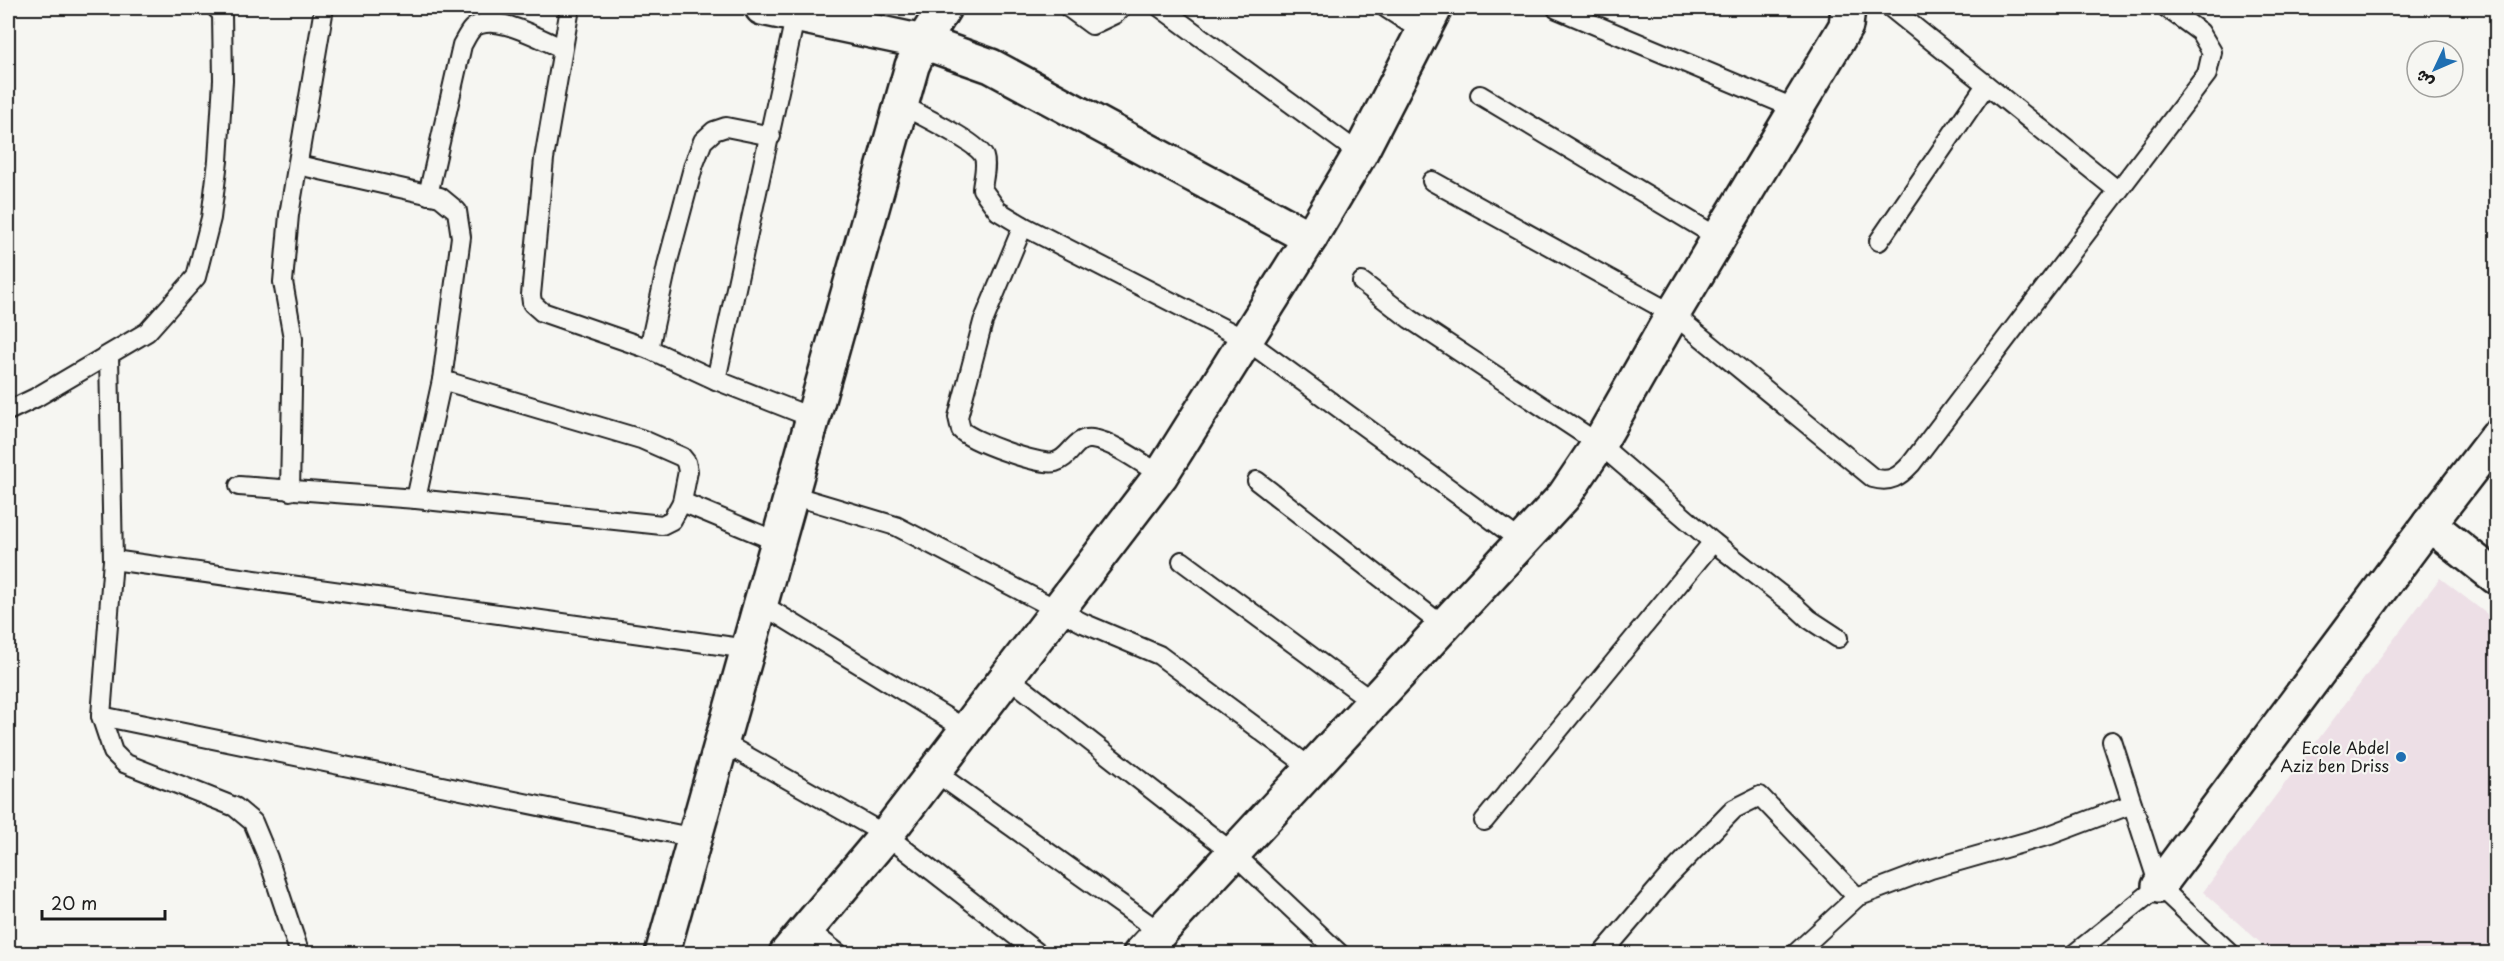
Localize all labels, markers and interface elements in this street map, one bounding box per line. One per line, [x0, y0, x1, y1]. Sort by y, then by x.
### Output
north arrow [2405, 39, 2465, 99]
text: ش [2409, 65, 2438, 95]
place label: Ecole Abdel Aziz ben Driss [2281, 735, 2389, 777]
marker: Ecole Abdel Aziz ben Driss [2394, 750, 2408, 764]
scale bar [42, 883, 165, 921]
text: 20 m [51, 889, 97, 916]

